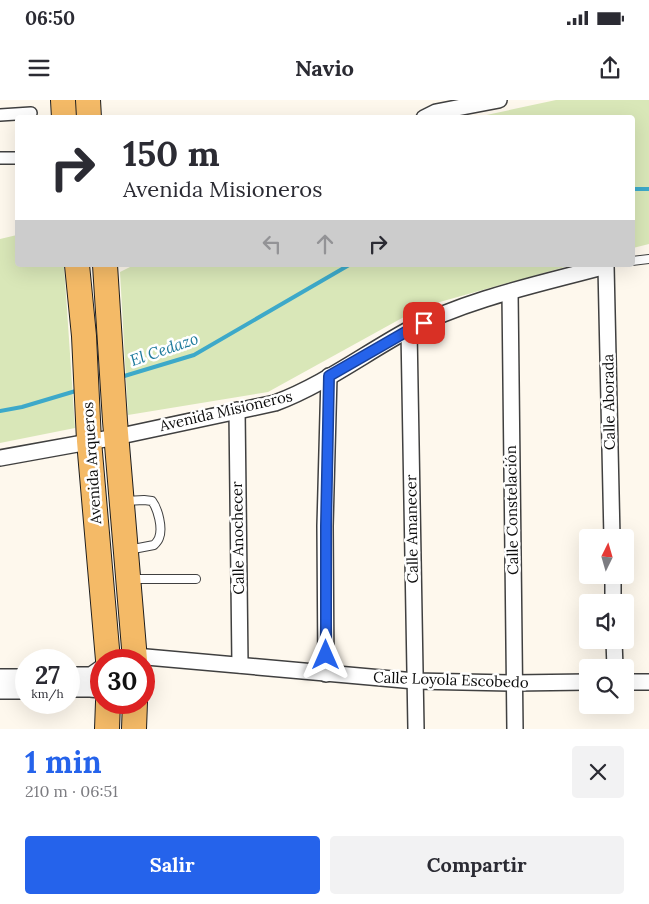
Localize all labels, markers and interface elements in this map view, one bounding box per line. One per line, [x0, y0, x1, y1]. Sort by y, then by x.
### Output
text: 06:50 [25, 6, 75, 30]
icon: menu [25, 54, 53, 82]
text: Navio [295, 54, 354, 82]
icon: share [596, 54, 624, 82]
text: 150 m [123, 131, 220, 176]
icon: right [40, 135, 105, 200]
text: Avenida Misioneros [123, 175, 322, 203]
icon: left [258, 230, 286, 258]
icon: ahead [311, 230, 339, 258]
icon: right [364, 230, 392, 258]
pin [403, 302, 445, 344]
icon: arrive [410, 309, 438, 337]
water label: El Cedazo [127, 328, 201, 370]
street label: Calle Aborada [598, 353, 619, 450]
street label: Avenida Misioneros [157, 386, 294, 435]
street label: Avenida Arqueros [78, 401, 105, 526]
street label: Calle Constelación [501, 445, 522, 575]
street label: Calle Amanecer [401, 474, 422, 584]
street label: Calle Anochecer [227, 481, 248, 595]
north arrow [579, 529, 634, 584]
map controls [579, 529, 634, 714]
button: sound [579, 594, 634, 649]
position arrow [299, 628, 351, 680]
speed limit sign: 30 [90, 649, 155, 714]
text: 27 [35, 659, 60, 691]
button: search [579, 659, 634, 714]
street label: Calle Loyola Escobedo [373, 667, 529, 692]
text: km/h [31, 686, 64, 701]
text: 1 min [25, 743, 102, 781]
button: close [572, 746, 624, 798]
text: 210 m · 06:51 [25, 781, 118, 801]
button: Salir [25, 836, 320, 894]
button: Compartir [330, 836, 624, 894]

